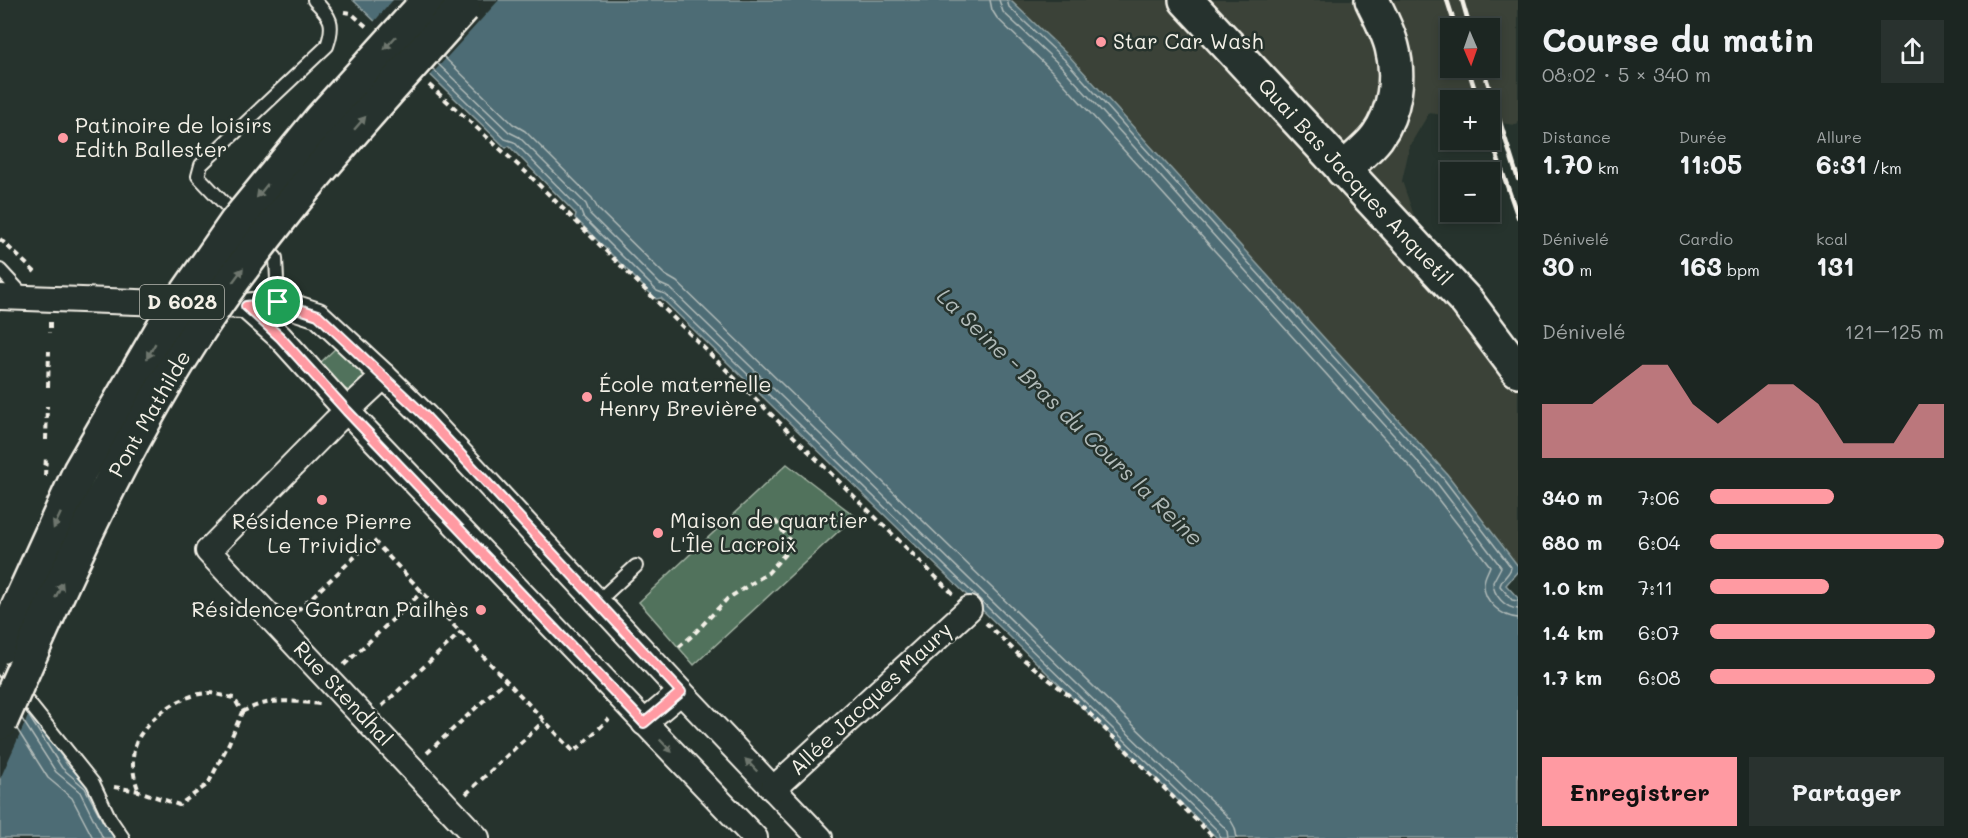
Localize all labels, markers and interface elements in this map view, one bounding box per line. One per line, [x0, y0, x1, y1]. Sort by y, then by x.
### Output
text: Course du matin [1542, 17, 1814, 60]
north arrow [1440, 18, 1500, 78]
map controls [1440, 18, 1500, 222]
button: share [1881, 20, 1944, 83]
place label: Star Car Wash [1113, 27, 1263, 54]
marker: Star Car Wash [1094, 35, 1108, 49]
one-way arrow [383, 36, 397, 51]
text: 08:02 · 5 × 340 m [1542, 61, 1711, 87]
street label: Quai Bas Jacques Anquetil [1253, 72, 1459, 290]
button: + [1440, 90, 1500, 150]
place label: Patinoire de loisirs Edith Ballester [75, 111, 272, 162]
one-way arrow [353, 115, 366, 131]
text: Distance [1542, 126, 1611, 147]
text: Durée [1679, 126, 1727, 147]
text: Allure [1816, 126, 1862, 147]
marker: Patinoire de loisirs Edith Ballester [56, 131, 70, 145]
text: 1.70 [1542, 147, 1593, 181]
text: 11:05 [1679, 147, 1742, 181]
text: 6:31 [1816, 147, 1867, 181]
text: km [1593, 157, 1619, 178]
text: /km [1867, 157, 1902, 178]
button: − [1440, 162, 1500, 222]
one-way arrow [256, 183, 269, 199]
text: Dénivelé [1542, 228, 1609, 249]
text: Cardio [1679, 228, 1733, 249]
text: kcal [1816, 228, 1848, 249]
text: 30 [1542, 249, 1574, 283]
text: 163 [1679, 249, 1722, 283]
text: 131 [1816, 249, 1855, 283]
text: m [1574, 259, 1592, 280]
text: bpm [1722, 259, 1760, 280]
one-way arrow [231, 268, 243, 283]
pin [252, 276, 303, 327]
water label: La Seine - Bras du Cours la Reine [931, 281, 1210, 552]
road number: D 6028 [140, 285, 224, 319]
icon: arrive [261, 285, 294, 318]
text: Dénivelé [1542, 318, 1626, 344]
text: 121–125 m [1845, 318, 1944, 344]
one-way arrow [146, 342, 156, 359]
street label: Pont Mathilde [102, 345, 196, 481]
place label: École maternelle Henry Brevière [599, 370, 772, 421]
marker: École maternelle Henry Brevière [580, 390, 594, 404]
text: 340 m [1542, 484, 1603, 510]
text: 7:06 [1638, 484, 1680, 510]
marker: Résidence Pierre Le Trividic [315, 493, 329, 507]
place label: Maison de quartier L'Île Lacroix [670, 506, 868, 557]
place label: Résidence Pierre Le Trividic [232, 507, 412, 558]
one-way arrow [52, 513, 62, 531]
marker: Maison de quartier L'Île Lacroix [651, 526, 665, 540]
text: 680 m [1542, 529, 1602, 555]
text: 6:04 [1638, 529, 1680, 555]
text: 1.0 km [1542, 574, 1604, 600]
text: 7:11 [1638, 574, 1673, 600]
one-way arrow [55, 582, 64, 599]
place label: Résidence Gontran Pailhès [192, 595, 469, 622]
marker: Résidence Gontran Pailhès [474, 603, 488, 617]
street label: Allée Jacques Maury [783, 616, 957, 780]
text: 1.4 km [1542, 619, 1604, 645]
text: 6:07 [1638, 619, 1680, 645]
street label: Rue Stendhal [289, 635, 400, 751]
text: 1.7 km [1542, 664, 1602, 690]
text: 6:08 [1638, 664, 1681, 690]
one-way arrow [659, 738, 673, 753]
button: Enregistrer [1542, 757, 1737, 826]
button: Partager [1749, 757, 1944, 826]
one-way arrow [744, 758, 758, 772]

